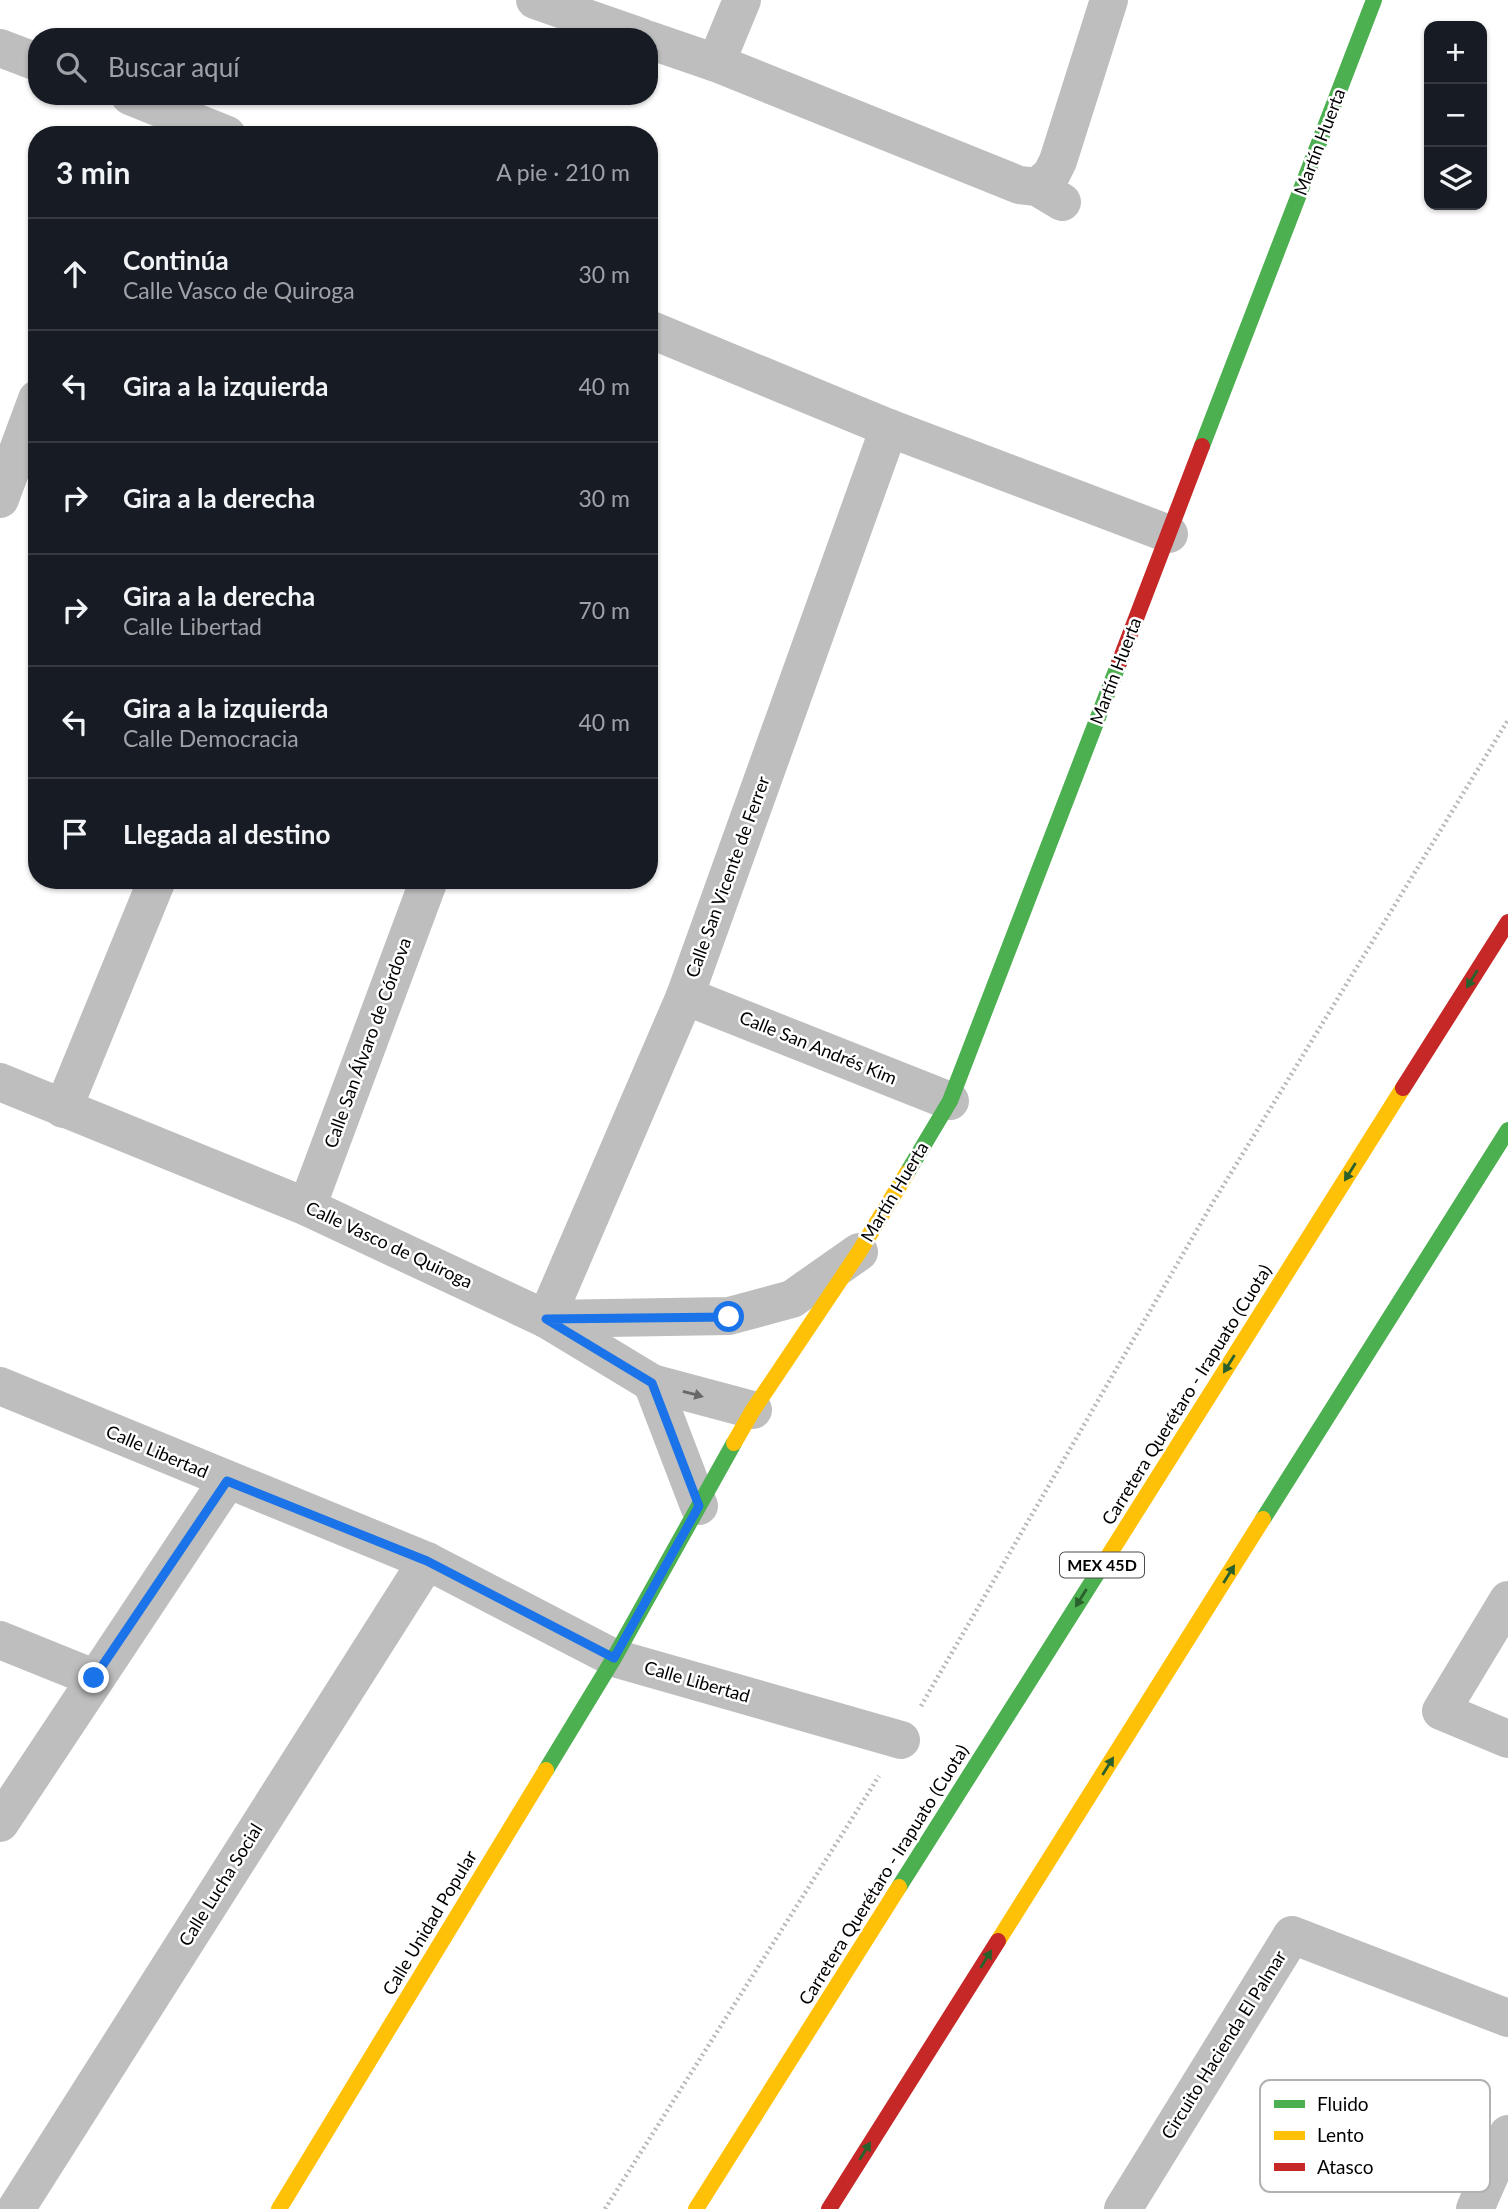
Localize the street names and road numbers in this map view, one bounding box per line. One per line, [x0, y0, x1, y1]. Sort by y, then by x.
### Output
street label: Martín Huerta [1289, 85, 1350, 198]
street label: Martín Huerta [1085, 614, 1146, 727]
street label: Calle San Vicente de Ferrer [680, 772, 774, 980]
street label: Calle San Álvaro de Córdova [319, 935, 415, 1151]
street label: Calle San Andrés Kim [737, 1005, 900, 1089]
street label: Martín Huerta [856, 1137, 933, 1245]
street label: Calle Vasco de Quiroga [303, 1196, 476, 1292]
street label: Carretera Querétaro - Irapuato (Cuota) [1097, 1260, 1276, 1529]
street label: Calle Libertad [103, 1420, 212, 1482]
road number: MEX 45D [1060, 1553, 1144, 1578]
street label: Calle Libertad [642, 1655, 753, 1707]
street label: Carretera Querétaro - Irapuato (Cuota) [794, 1740, 973, 2009]
street label: Calle Lucha Social [174, 1819, 267, 1950]
street label: Calle Unidad Popular [377, 1846, 481, 1999]
street label: Circuito Hacienda El Palmar [1156, 1946, 1291, 2143]

